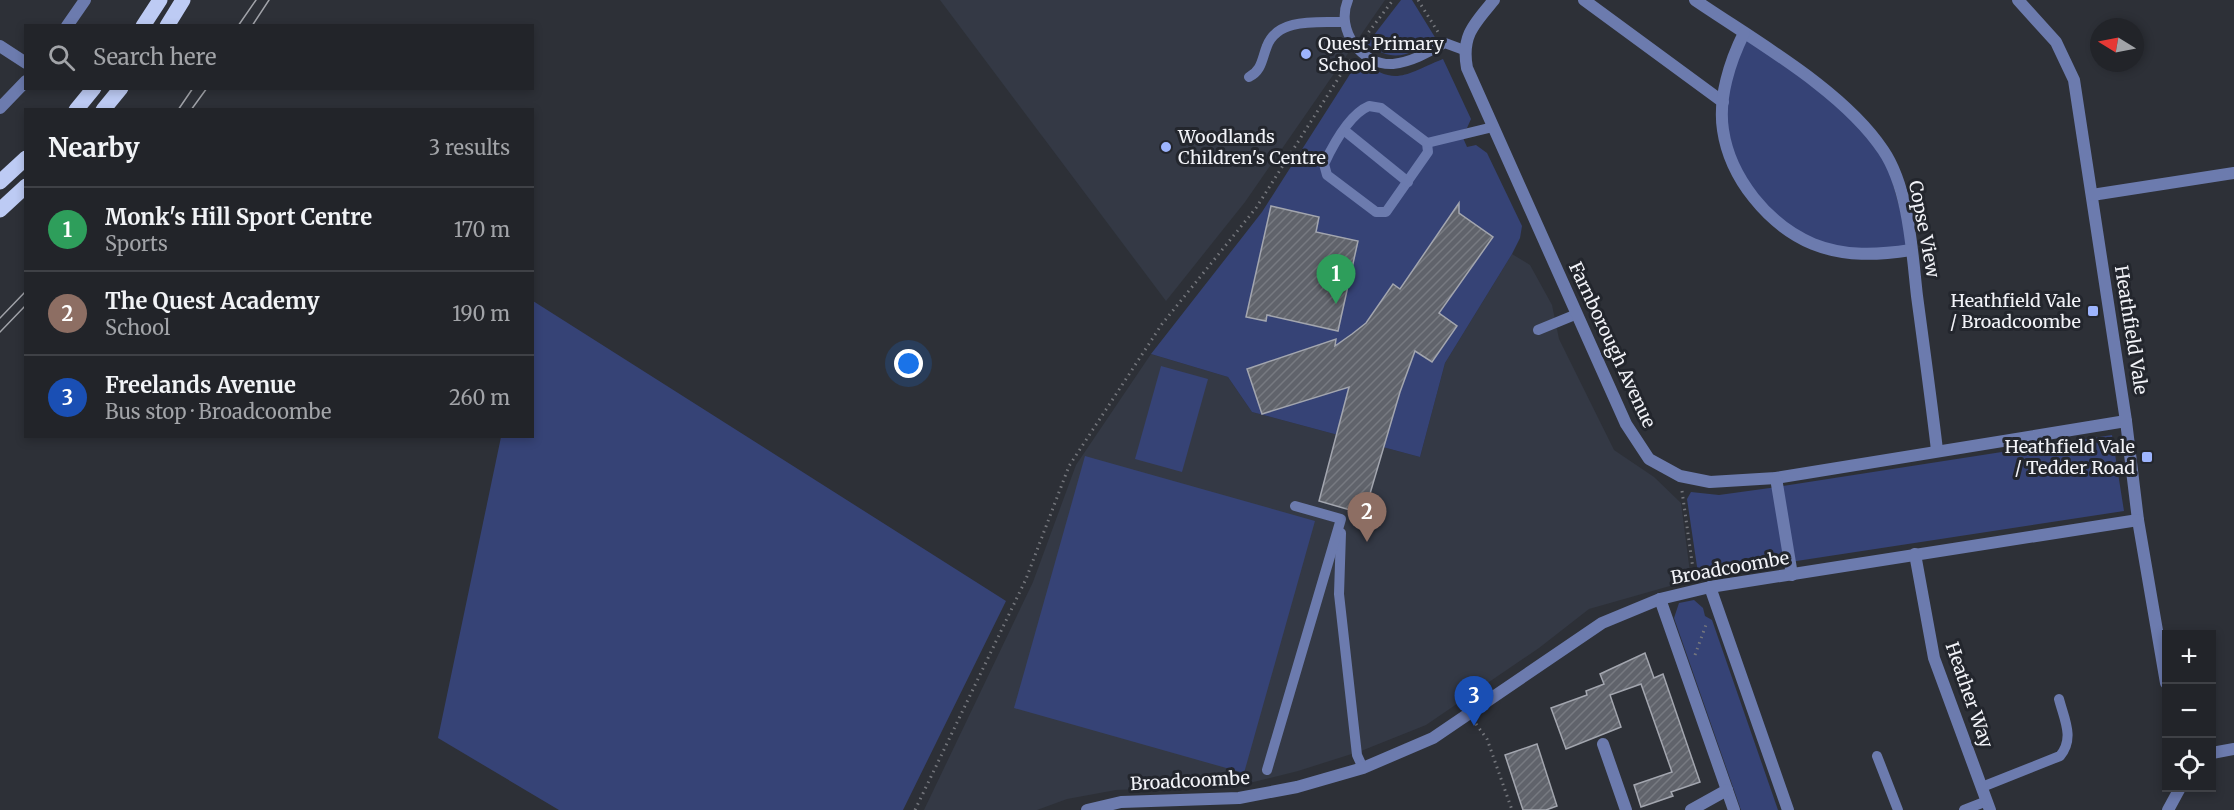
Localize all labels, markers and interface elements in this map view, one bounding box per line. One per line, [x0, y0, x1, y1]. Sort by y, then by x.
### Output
north arrow [2090, 18, 2144, 72]
search box [24, 24, 534, 90]
place label: Quest Primary School [1318, 32, 1445, 76]
icon: search [45, 41, 78, 74]
text: Search here [93, 43, 216, 71]
marker: Quest Primary School [1299, 47, 1313, 61]
place label: Woodlands Children's Centre [1177, 125, 1326, 169]
text: Nearby [48, 131, 140, 164]
text: 3 results [429, 135, 510, 160]
marker: Woodlands Children's Centre [1159, 140, 1173, 154]
street label: Copse View [1904, 179, 1945, 280]
text: Monk's Hill Sport Centre [105, 203, 372, 231]
text: 1 [63, 217, 72, 242]
text: 170 m [454, 217, 510, 242]
text: Sports [105, 231, 168, 256]
pin: 1 [1316, 254, 1356, 304]
street label: Farnborough Avenue [1564, 258, 1661, 431]
street label: Heathfield Vale [2110, 264, 2153, 396]
text: The Quest Academy [105, 287, 320, 315]
place label: Heathfield Vale / Broadcoombe [1950, 289, 2081, 333]
text: 2 [62, 301, 73, 326]
text: 190 m [452, 301, 510, 326]
marker: Heathfield Vale / Broadcoombe [2086, 304, 2100, 318]
text: School [105, 315, 170, 340]
your location [894, 349, 923, 378]
text: Freelands Avenue [105, 371, 296, 399]
text: 3 [62, 385, 73, 410]
text: 260 m [449, 385, 510, 410]
text: Bus stop · Broadcoombe [105, 399, 331, 424]
place label: Heathfield Vale / Tedder Road [2005, 435, 2135, 479]
marker: Heathfield Vale / Tedder Road [2140, 450, 2154, 464]
pin: 2 [1348, 492, 1386, 542]
street label: Broadcoombe [1669, 546, 1791, 589]
map controls [2162, 630, 2216, 792]
button: + [2162, 630, 2216, 684]
street label: Heather Way [1941, 639, 1999, 751]
pin: 3 [1454, 676, 1494, 726]
button: − [2162, 684, 2216, 738]
button: locate [2162, 738, 2216, 792]
street label: Broadcoombe [1130, 766, 1250, 795]

